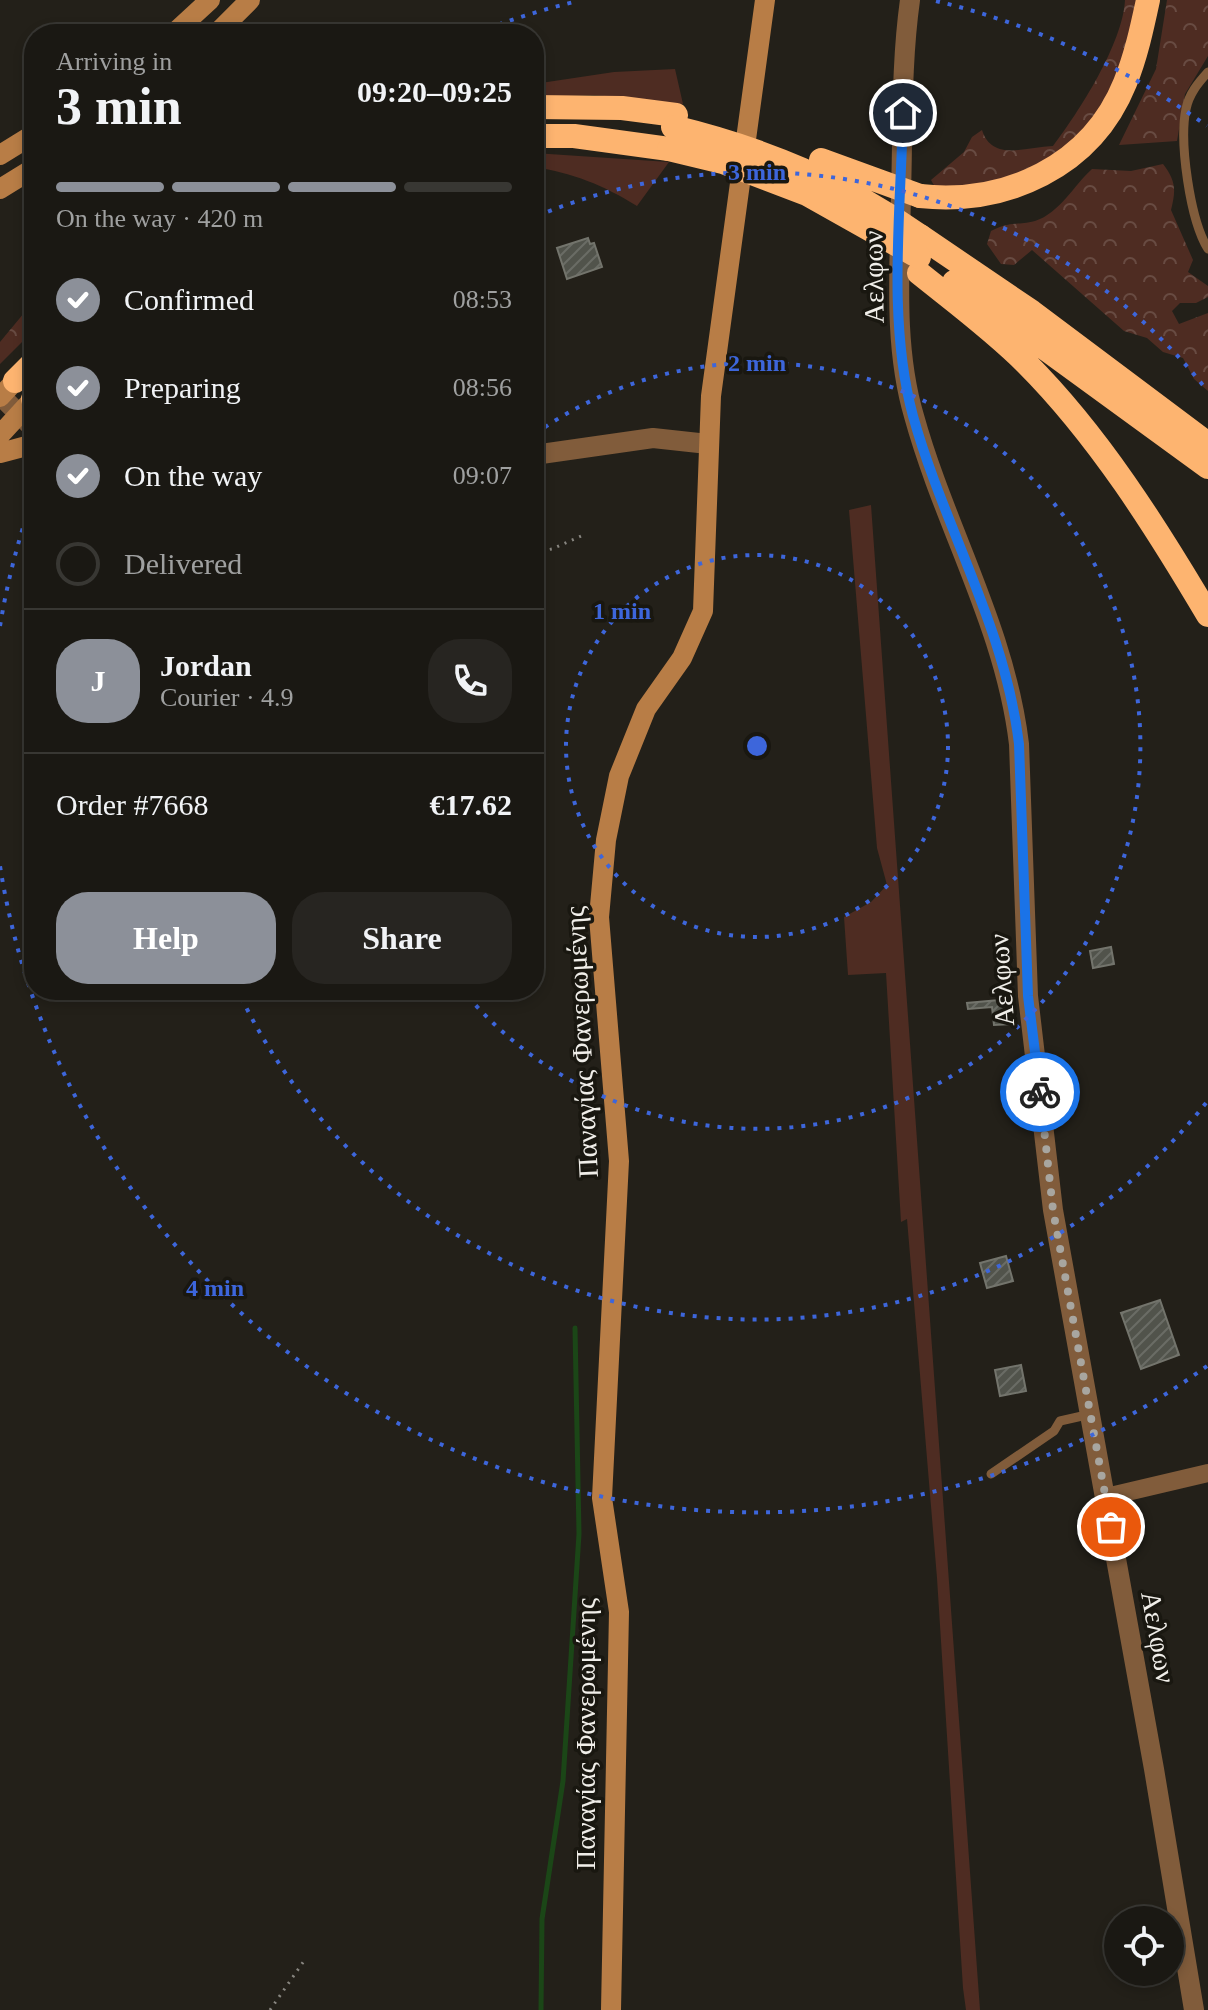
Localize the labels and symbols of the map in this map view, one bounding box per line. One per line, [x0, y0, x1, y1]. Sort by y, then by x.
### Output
pin [869, 79, 937, 147]
text: 3 min [728, 159, 786, 185]
street label: Αελφων [857, 230, 890, 324]
text: 2 min [728, 350, 786, 376]
text: 1 min [593, 598, 651, 624]
centre of rings [743, 732, 771, 760]
street label: Παναγίας Φανερωμένης [559, 905, 604, 1179]
street label: Αελφων [983, 933, 1020, 1027]
courier [1000, 1052, 1080, 1132]
text: 4 min [186, 1275, 244, 1301]
pin [1077, 1493, 1145, 1561]
street label: Αελφων [1135, 1589, 1182, 1685]
street label: Παναγίας Φανερωμένης [570, 1598, 601, 1870]

